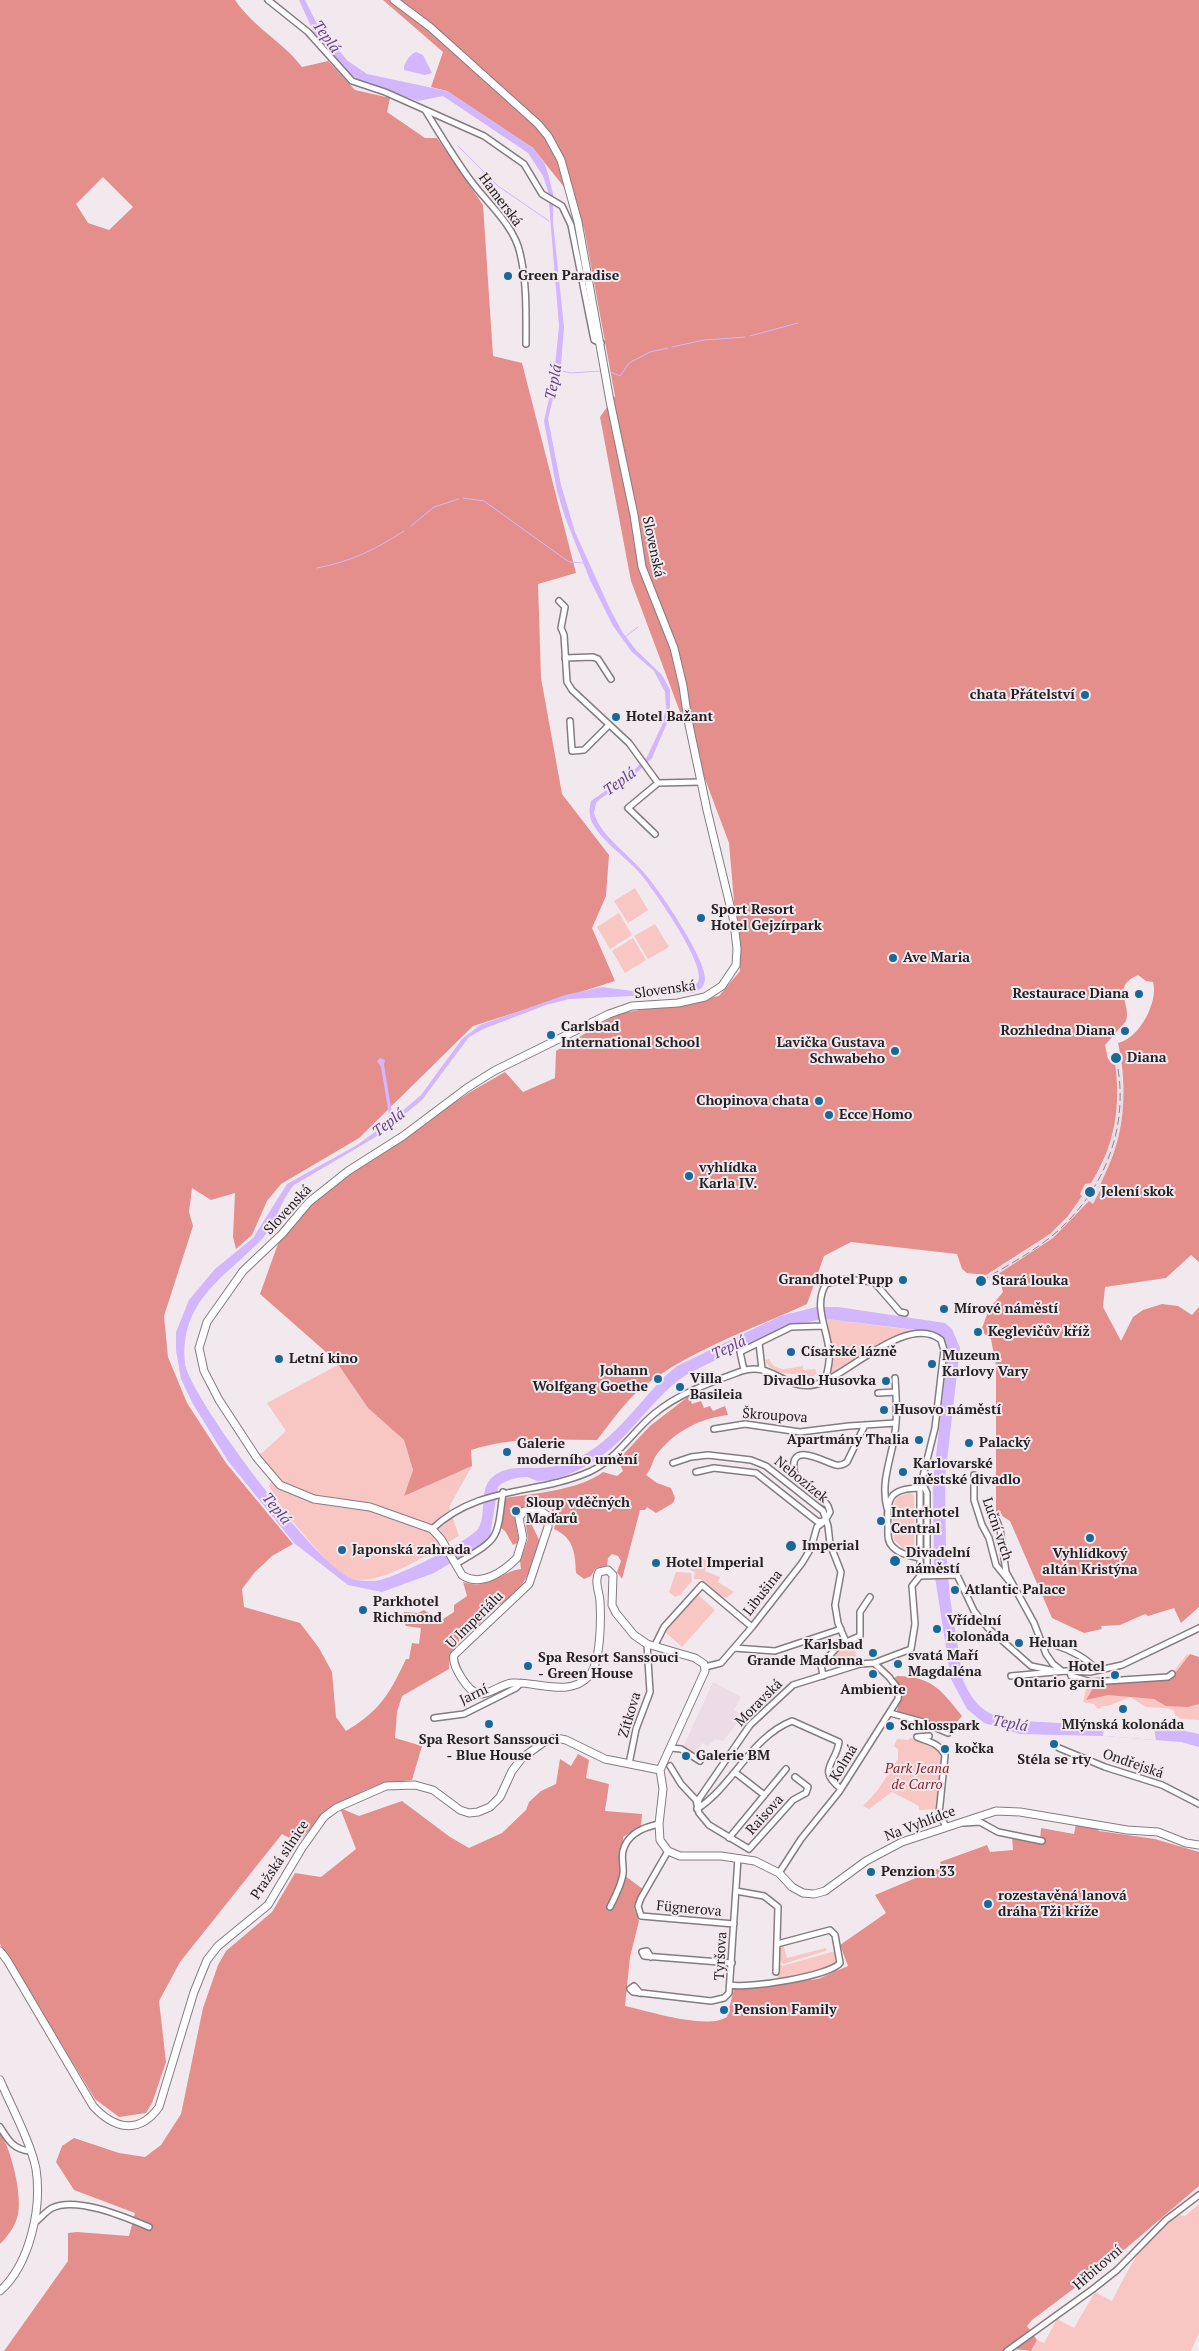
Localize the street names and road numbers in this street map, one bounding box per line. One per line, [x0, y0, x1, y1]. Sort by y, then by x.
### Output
street label: Hamerská [475, 170, 525, 230]
street label: Slovenská [638, 515, 668, 579]
street label: Slovenská [633, 977, 697, 1003]
street label: Slovenská [261, 1182, 315, 1238]
street label: Škroupova [742, 1405, 808, 1427]
street label: Nebozízek [771, 1453, 831, 1507]
street label: Luční vrch [978, 1495, 1016, 1563]
street label: Libušina [740, 1567, 786, 1619]
street label: U Imperiálu [443, 1588, 507, 1652]
street label: Moravská [732, 1676, 786, 1730]
street label: Jarní [457, 1681, 491, 1709]
street label: Zítkova [615, 1690, 645, 1740]
street label: Kolmá [827, 1742, 861, 1784]
street label: Ondřejská [1100, 1746, 1166, 1782]
street label: Raisova [743, 1792, 787, 1838]
street label: Na Vyhlídce [882, 1803, 958, 1845]
street label: Pražská silnice [247, 1817, 313, 1903]
street label: Fügnerova [656, 1898, 722, 1920]
street label: Tyršova [711, 1931, 731, 1981]
street label: Hřbitovní [1070, 2242, 1126, 2294]

